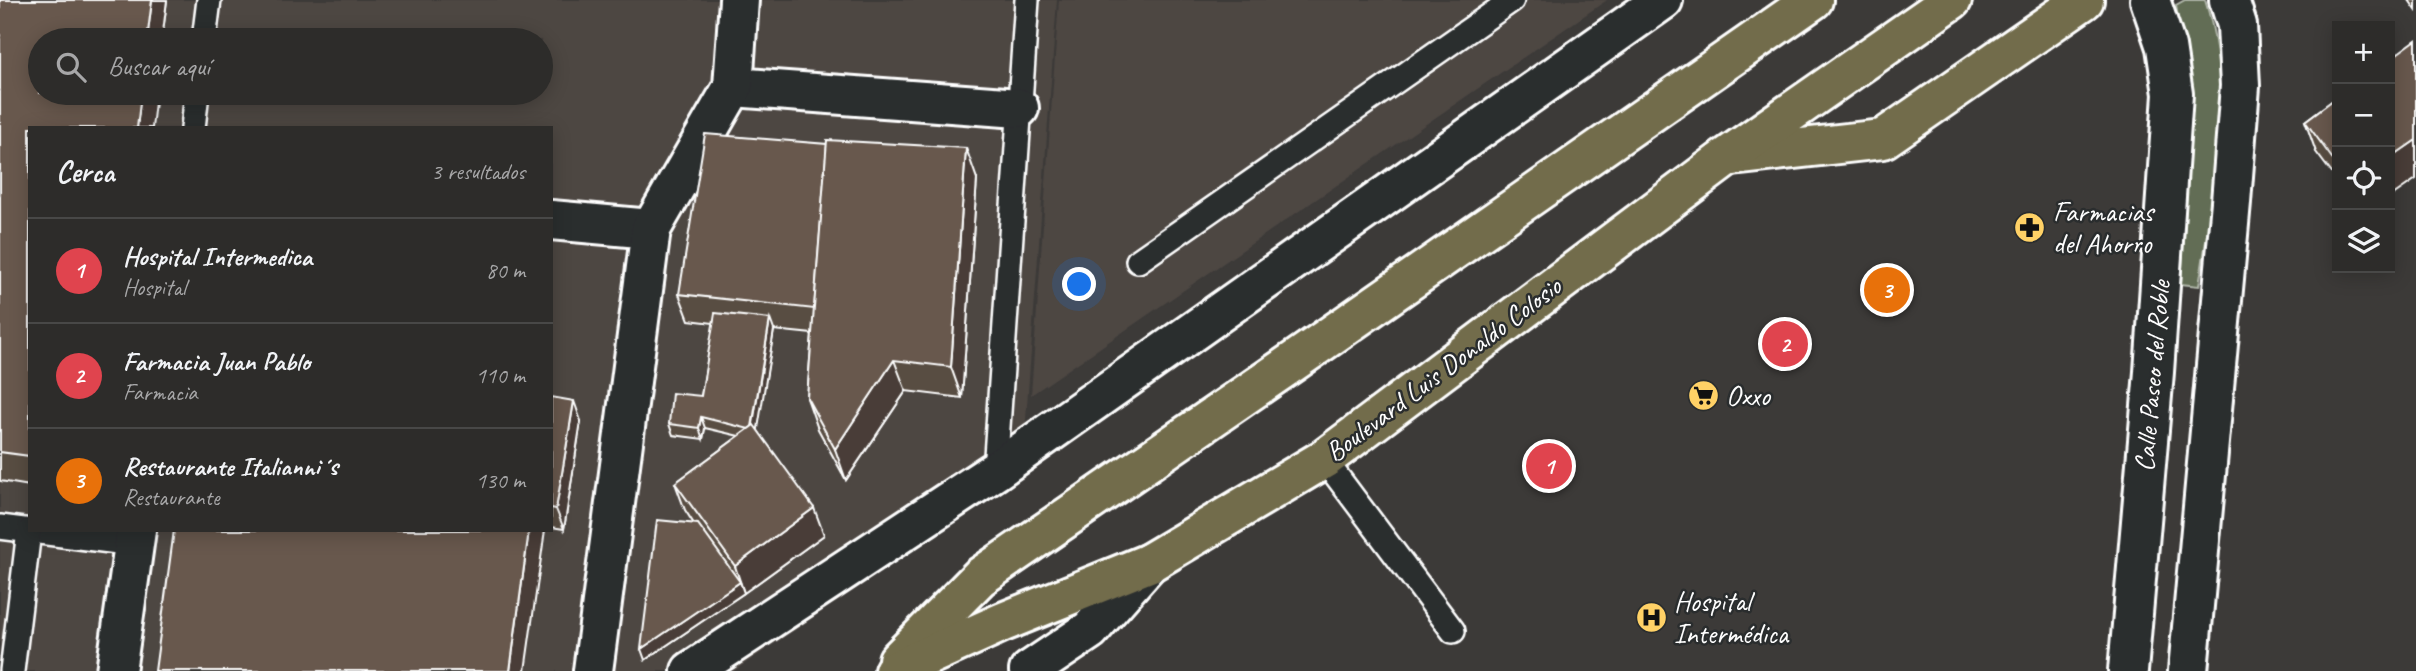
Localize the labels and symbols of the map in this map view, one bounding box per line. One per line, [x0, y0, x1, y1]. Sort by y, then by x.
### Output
place label: Farmacias del Ahorro [2053, 194, 2155, 261]
pharmacy icon: Farmacias del Ahorro [2013, 210, 2047, 244]
pin: 3 [1864, 264, 1910, 316]
your location [1062, 267, 1096, 301]
street label: Boulevard Luis Donaldo Colosio [1318, 268, 1570, 469]
street label: Calle Paseo del Roble [2126, 277, 2178, 473]
pin: 2 [1762, 318, 1808, 370]
supermarket icon: Oxxo [1686, 378, 1720, 412]
place label: Oxxo [1726, 378, 1772, 413]
pin: 1 [1526, 440, 1572, 492]
place label: Hospital Intermédica [1674, 584, 1790, 651]
hospital icon: Hospital Intermédica [1634, 600, 1668, 634]

